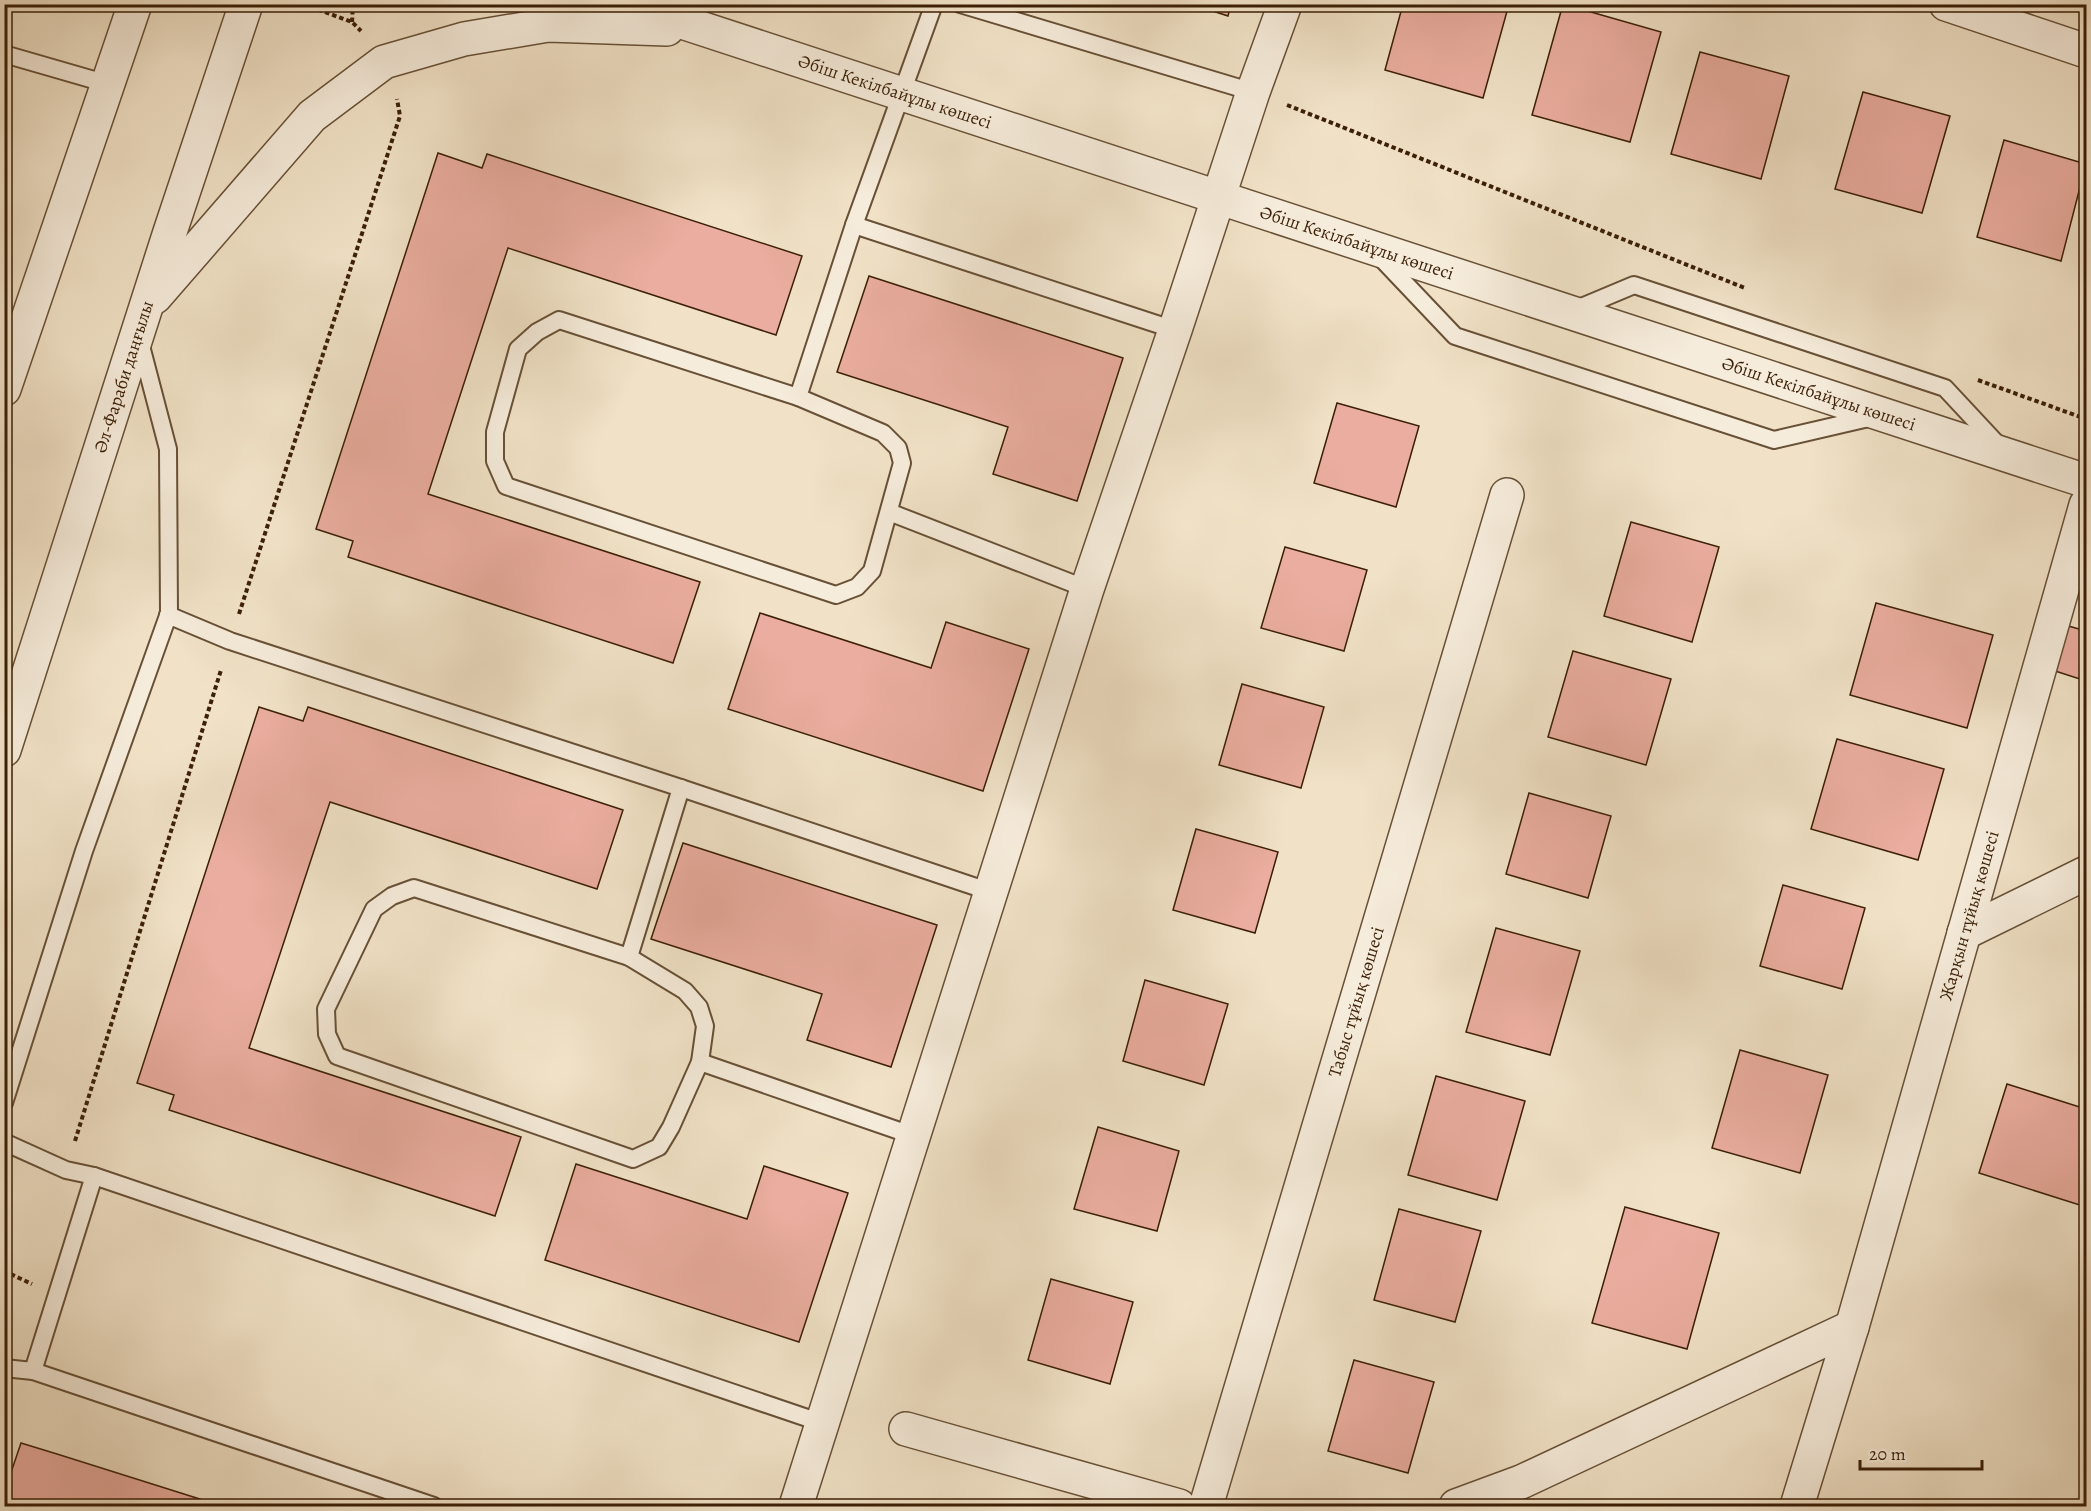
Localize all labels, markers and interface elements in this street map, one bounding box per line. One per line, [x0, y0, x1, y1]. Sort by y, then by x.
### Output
street label: Әбіш Кекілбайұлы көшесі [795, 49, 995, 135]
street label: Әбіш Кекілбайұлы көшесі [1257, 200, 1457, 286]
street label: Әл-Фараби даңғылы [88, 297, 159, 456]
street label: Әбіш Кекілбайұлы көшесі [1719, 351, 1919, 437]
street label: Жарқын тұйық көшесі [1934, 828, 2005, 1003]
street label: Табыс тұйық көшесі [1322, 924, 1390, 1080]
scale bar [1860, 1433, 1982, 1471]
text: 20 m [1869, 1442, 1906, 1466]

